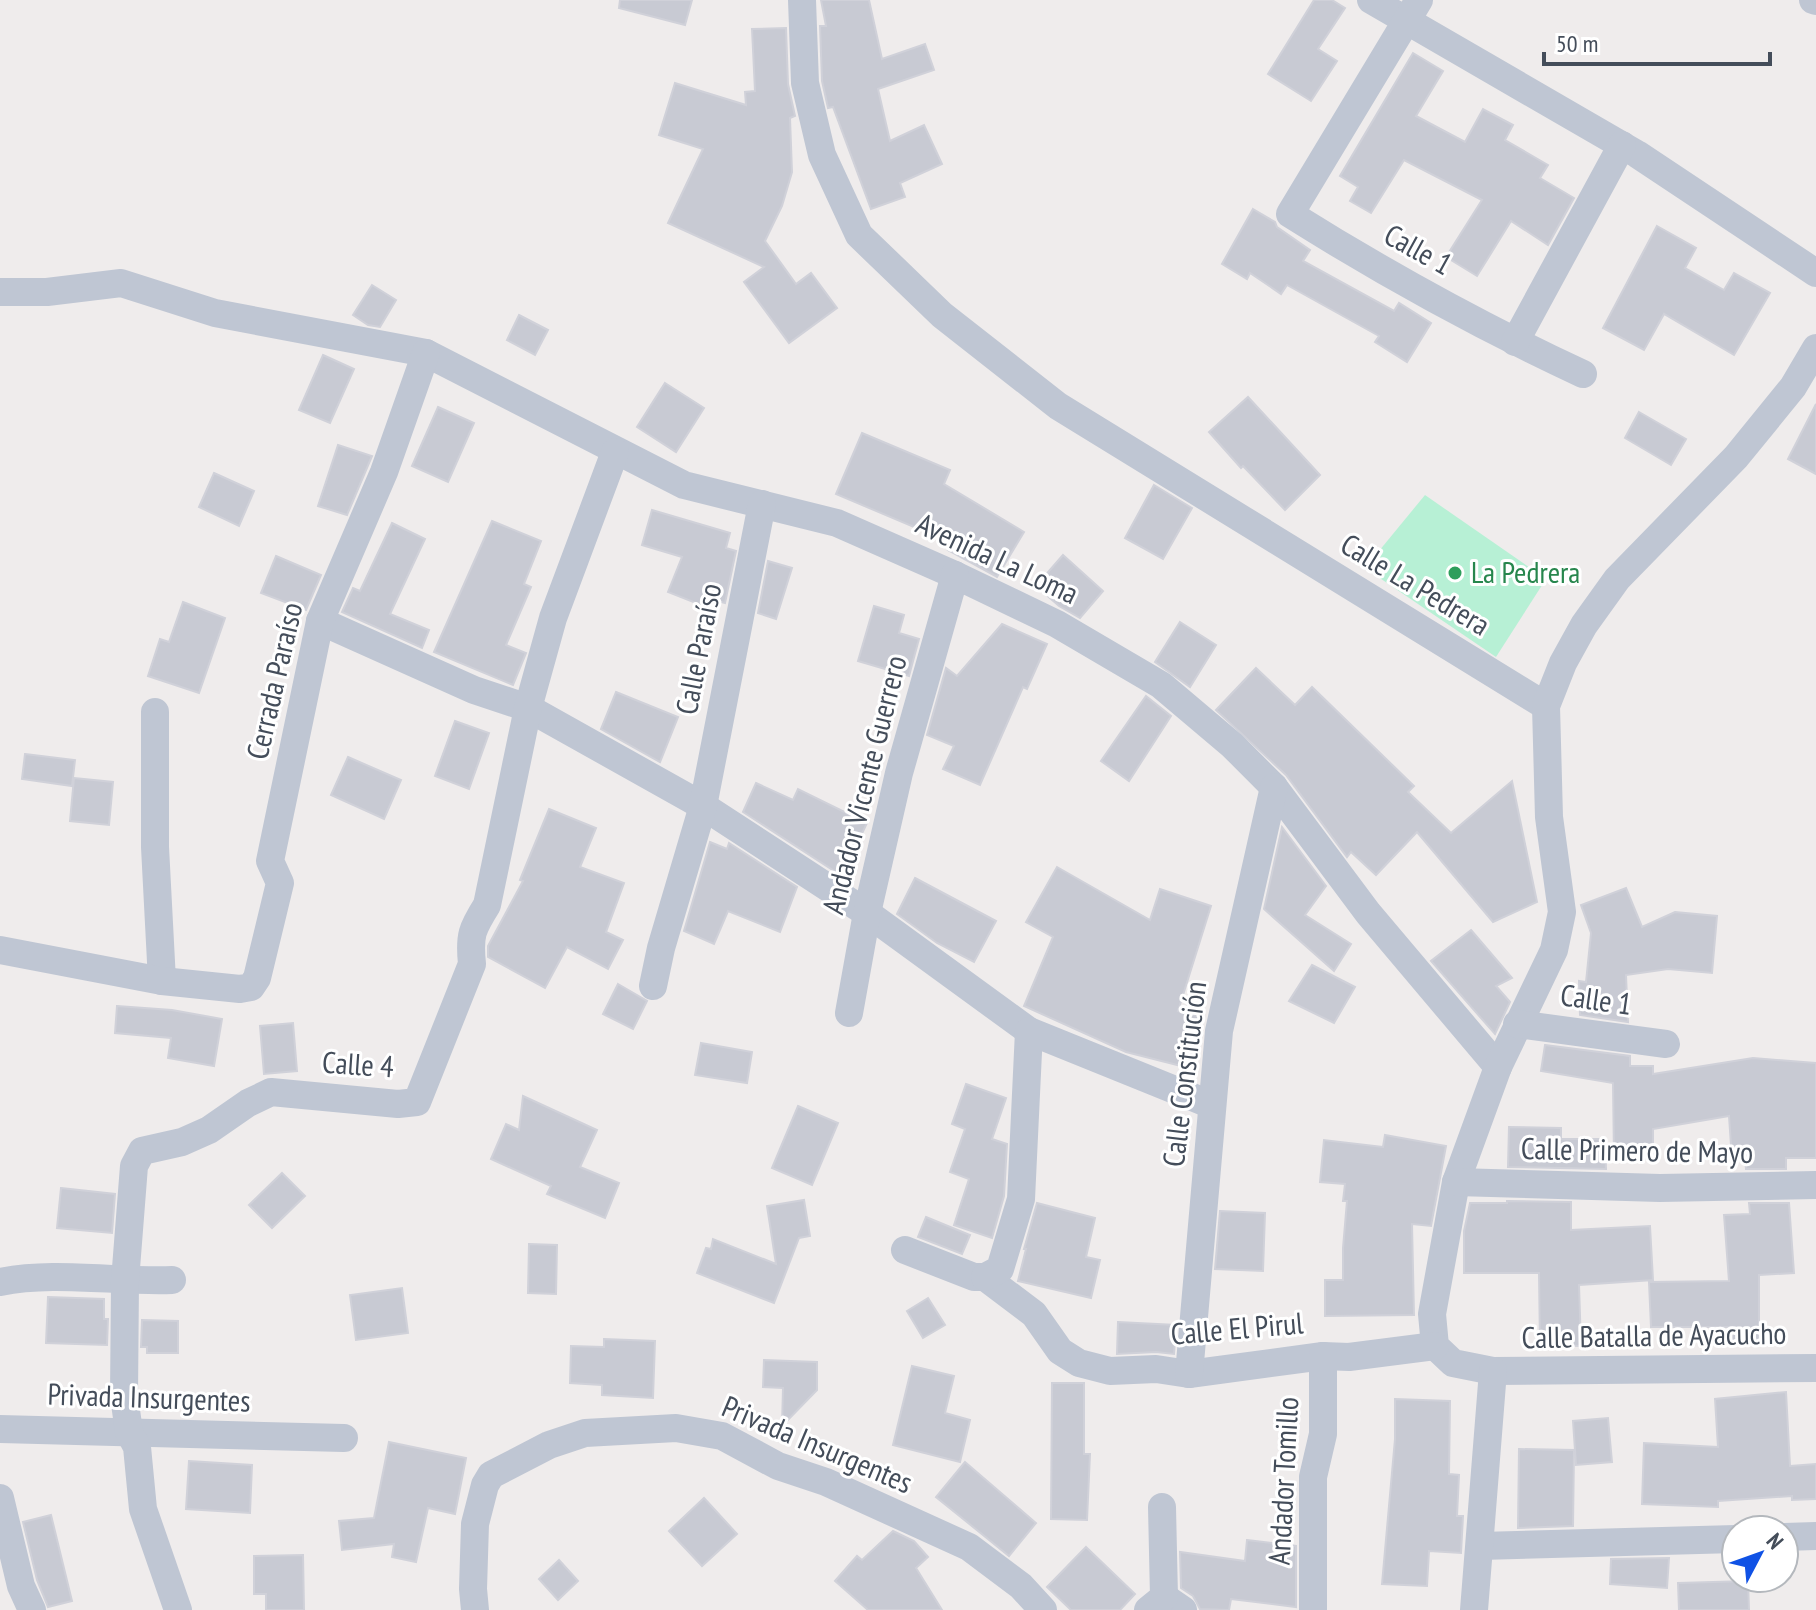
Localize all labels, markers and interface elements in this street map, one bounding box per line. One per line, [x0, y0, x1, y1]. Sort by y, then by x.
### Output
scale bar [1544, 16, 1770, 66]
text: 50 m [1556, 28, 1598, 59]
street label: Calle 1 [1378, 214, 1459, 283]
street label: Avenida La Loma [910, 503, 1085, 612]
street label: Calle La Pedrera [1334, 524, 1498, 644]
place label: La Pedrera [1471, 552, 1580, 591]
marker: La Pedrera [1446, 564, 1464, 582]
street label: Calle Paraíso [666, 580, 729, 718]
street label: Cerrada Paraíso [237, 599, 310, 763]
street label: Andador Vicente Guerrero [813, 651, 915, 918]
street label: Calle 1 [1558, 974, 1634, 1023]
street label: Calle Constitución [1153, 979, 1214, 1169]
street label: Calle 4 [321, 1042, 395, 1085]
street label: Calle Primero de Mayo [1521, 1128, 1753, 1171]
street label: Calle El Pirul [1169, 1302, 1305, 1353]
street label: Calle Batalla de Ayacucho [1521, 1313, 1787, 1356]
street label: Privada Insurgentes [47, 1373, 251, 1420]
street label: Privada Insurgentes [717, 1386, 919, 1501]
street label: Andador Tomillo [1259, 1396, 1306, 1566]
north arrow [1720, 1514, 1800, 1594]
text: N [1761, 1527, 1790, 1555]

